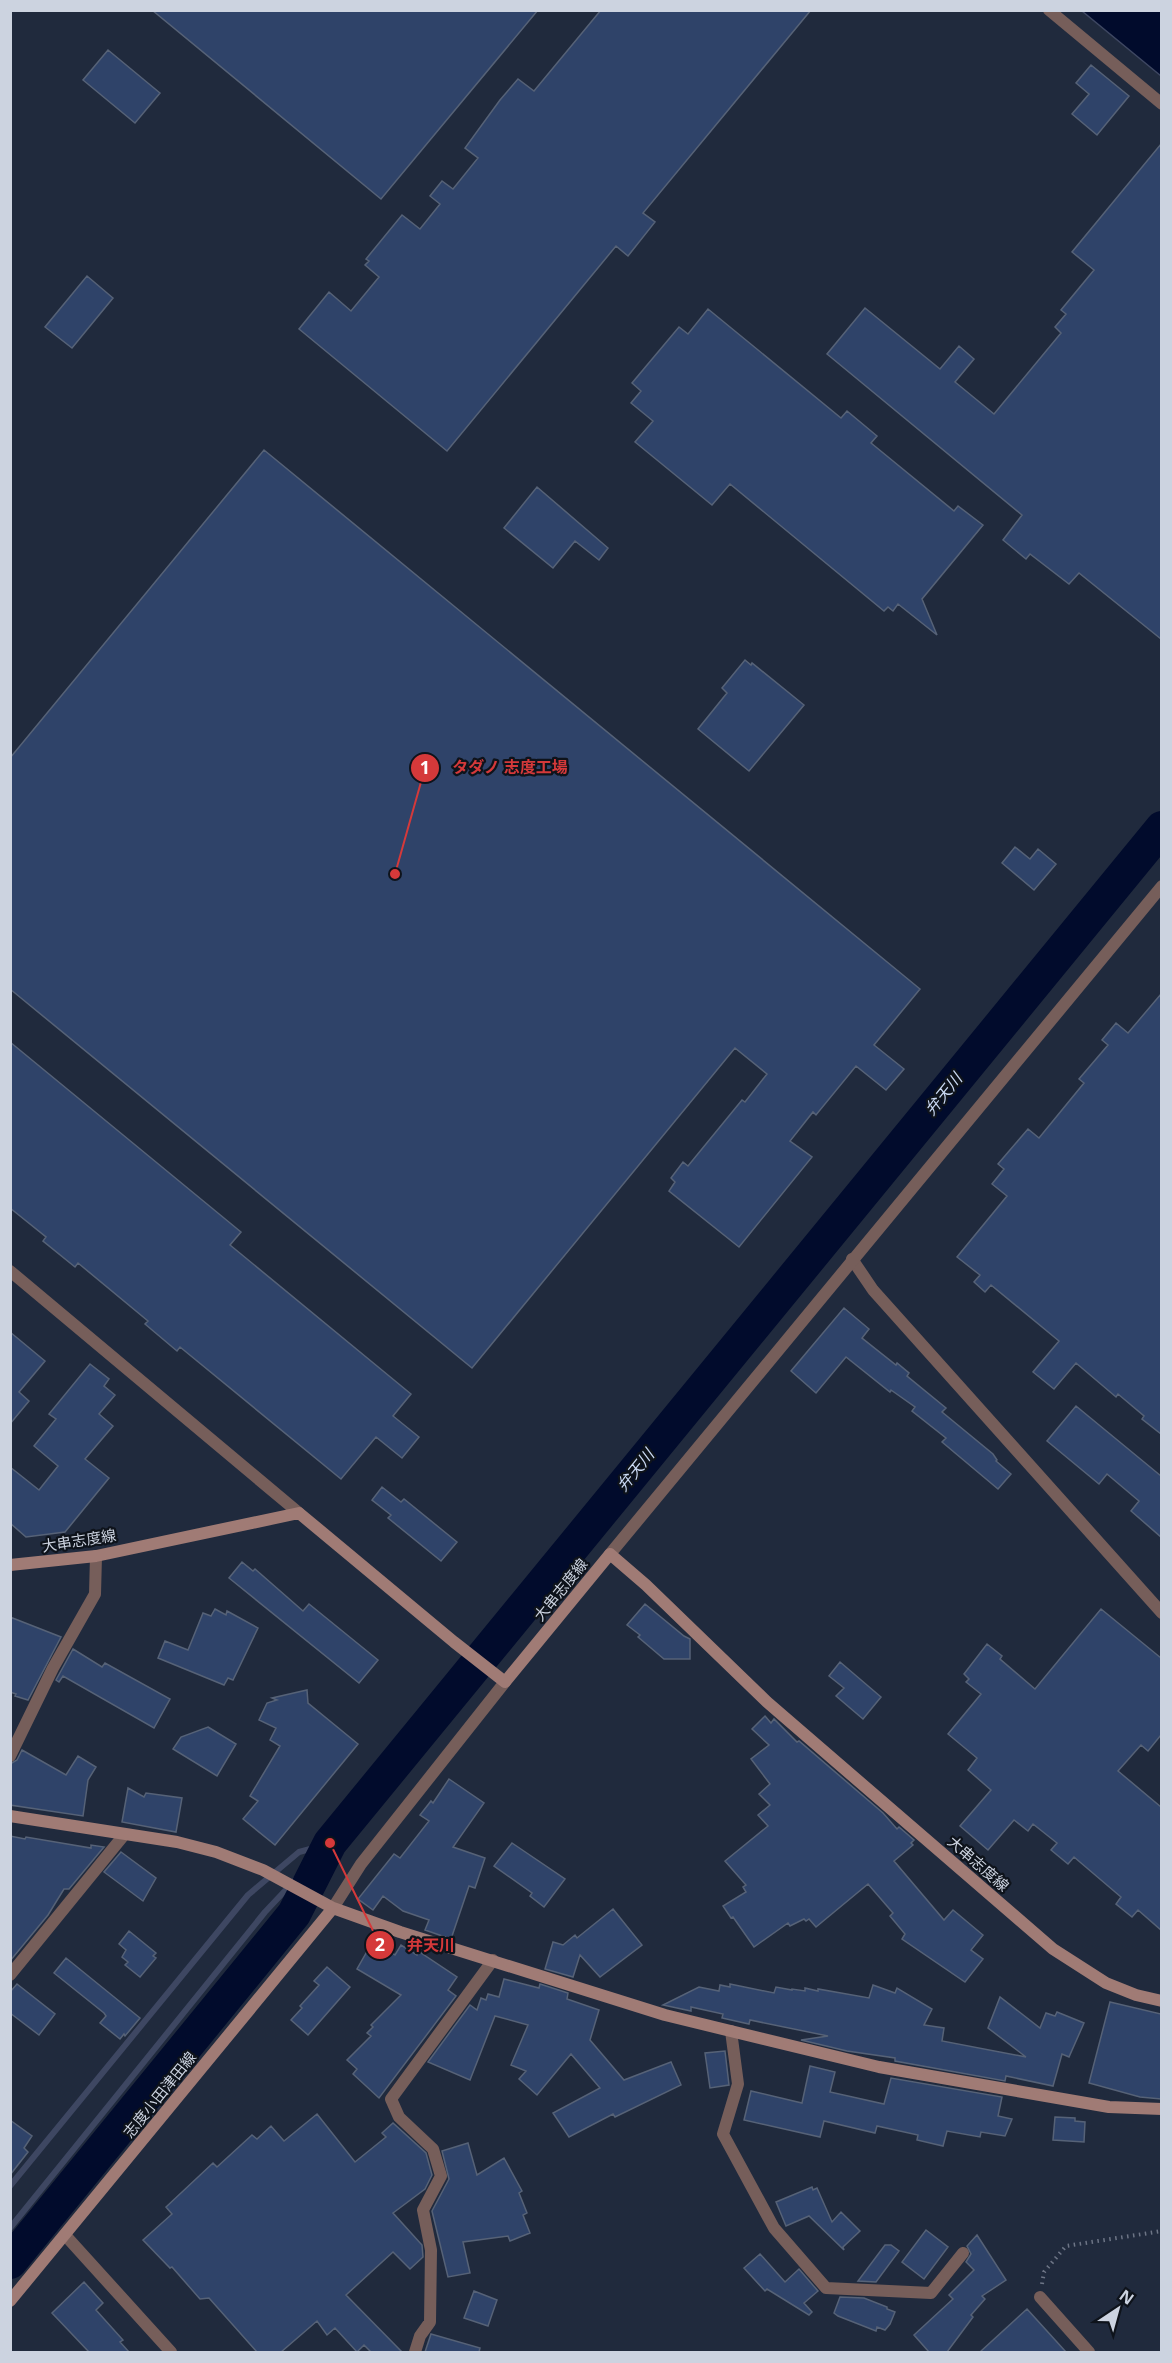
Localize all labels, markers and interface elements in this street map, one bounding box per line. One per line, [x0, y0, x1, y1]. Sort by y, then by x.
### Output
callout: タダノ 志度工場 [410, 751, 581, 785]
text: 1 [420, 755, 430, 779]
text: タダノ 志度工場 [452, 756, 568, 778]
water label: 弁天川 [919, 1067, 968, 1120]
water label: 弁天川 [611, 1443, 660, 1496]
street label: 大串志度線 [40, 1524, 117, 1556]
street label: 大串志度線 [529, 1554, 592, 1625]
street label: 大串志度線 [944, 1831, 1014, 1895]
callout: 弁天川 [365, 1928, 467, 1962]
text: 2 [375, 1932, 385, 1956]
text: 弁天川 [407, 1934, 455, 1956]
street label: 志度小田津田線 [118, 2047, 200, 2141]
north arrow [1088, 2279, 1148, 2339]
text: N [1115, 2284, 1139, 2310]

